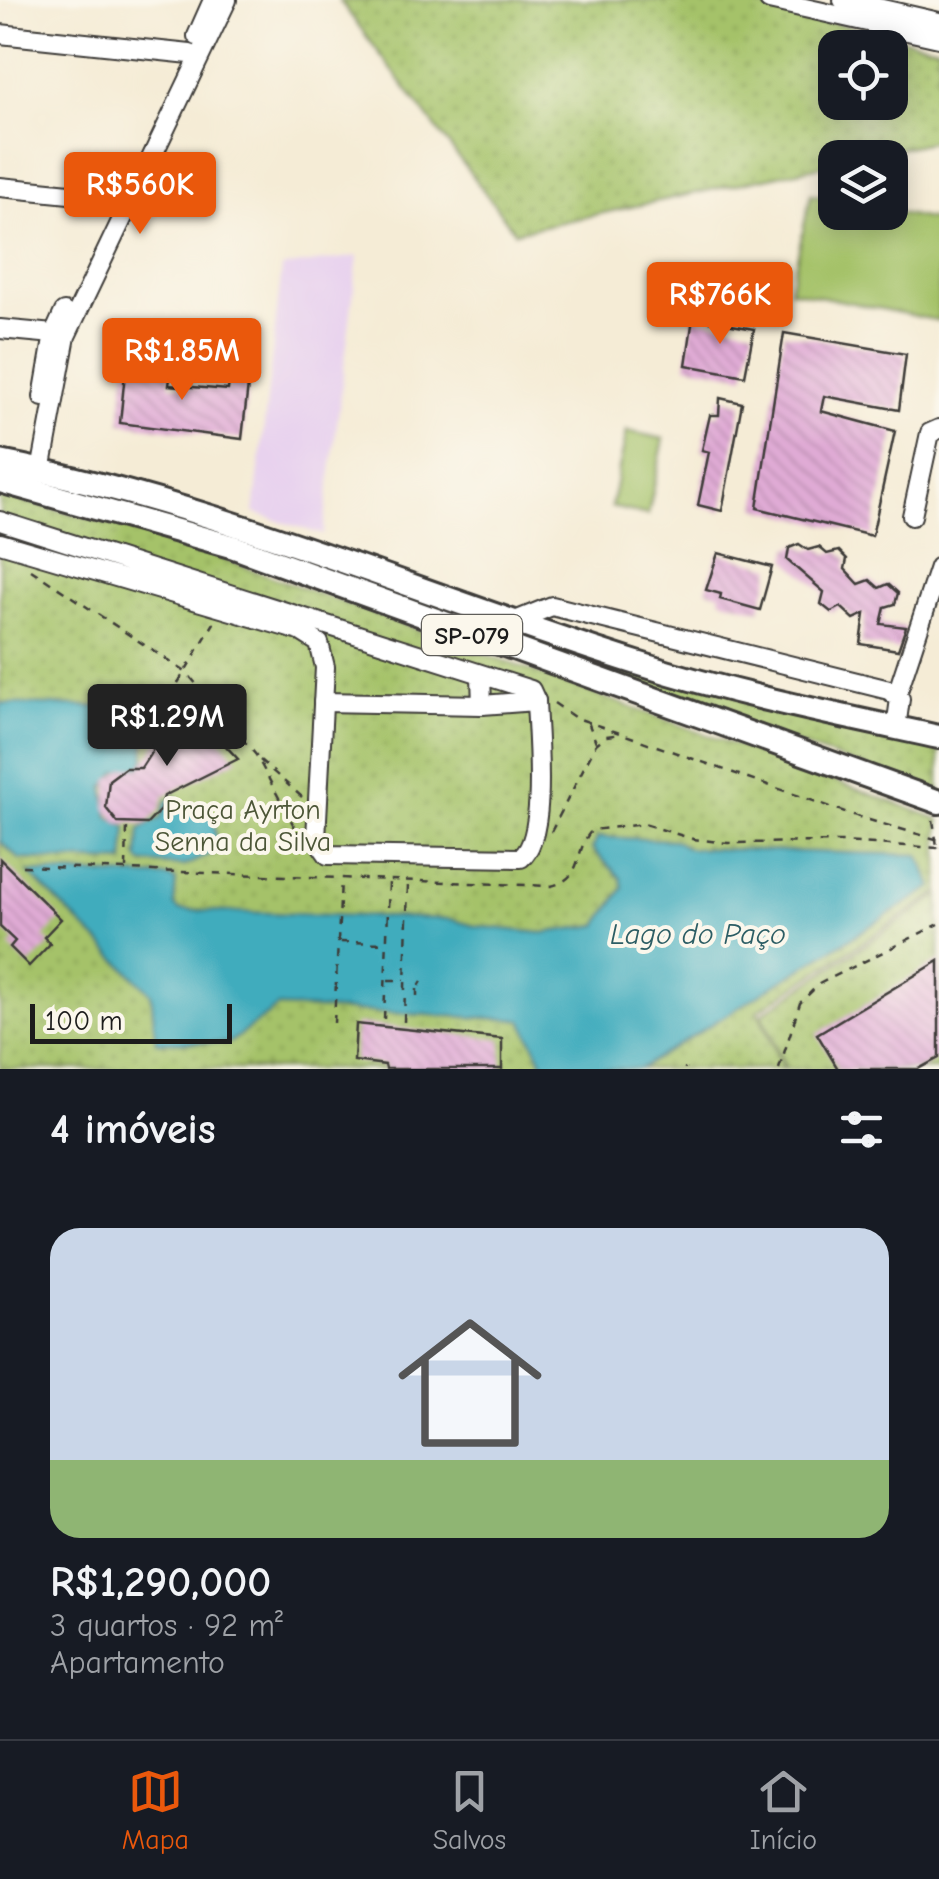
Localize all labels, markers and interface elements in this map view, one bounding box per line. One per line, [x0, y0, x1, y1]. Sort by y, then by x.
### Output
map controls [818, 30, 908, 230]
button: locate [818, 30, 908, 120]
button: layers [818, 140, 908, 230]
pin: R$560K [59, 152, 221, 237]
text: R$560K [86, 166, 194, 203]
pin: R$766K [639, 262, 801, 347]
text: R$766K [669, 276, 771, 313]
pin: R$1.85M [90, 318, 274, 403]
text: R$1.85M [124, 332, 240, 369]
road number: SP-079 [422, 615, 522, 655]
pin: R$1.29M [75, 684, 259, 769]
text: R$1.29M [110, 698, 224, 735]
park label: Praça Ayrton Senna da Silva [155, 794, 331, 858]
water label: Lago do Paço [610, 917, 786, 952]
scale bar [30, 999, 232, 1044]
text: 100 m [45, 1005, 123, 1037]
icon: filters [834, 1102, 889, 1157]
text: 4 imóveis [50, 1105, 216, 1154]
icon: home [380, 1293, 560, 1473]
text: R$1,290,000 [50, 1558, 271, 1607]
text: 3 quartos · 92 m² [50, 1607, 283, 1644]
text: Apartamento [50, 1644, 225, 1681]
tab: Mapa [122, 1764, 189, 1856]
tab: Salvos [433, 1764, 506, 1856]
tab: Início [750, 1764, 817, 1856]

